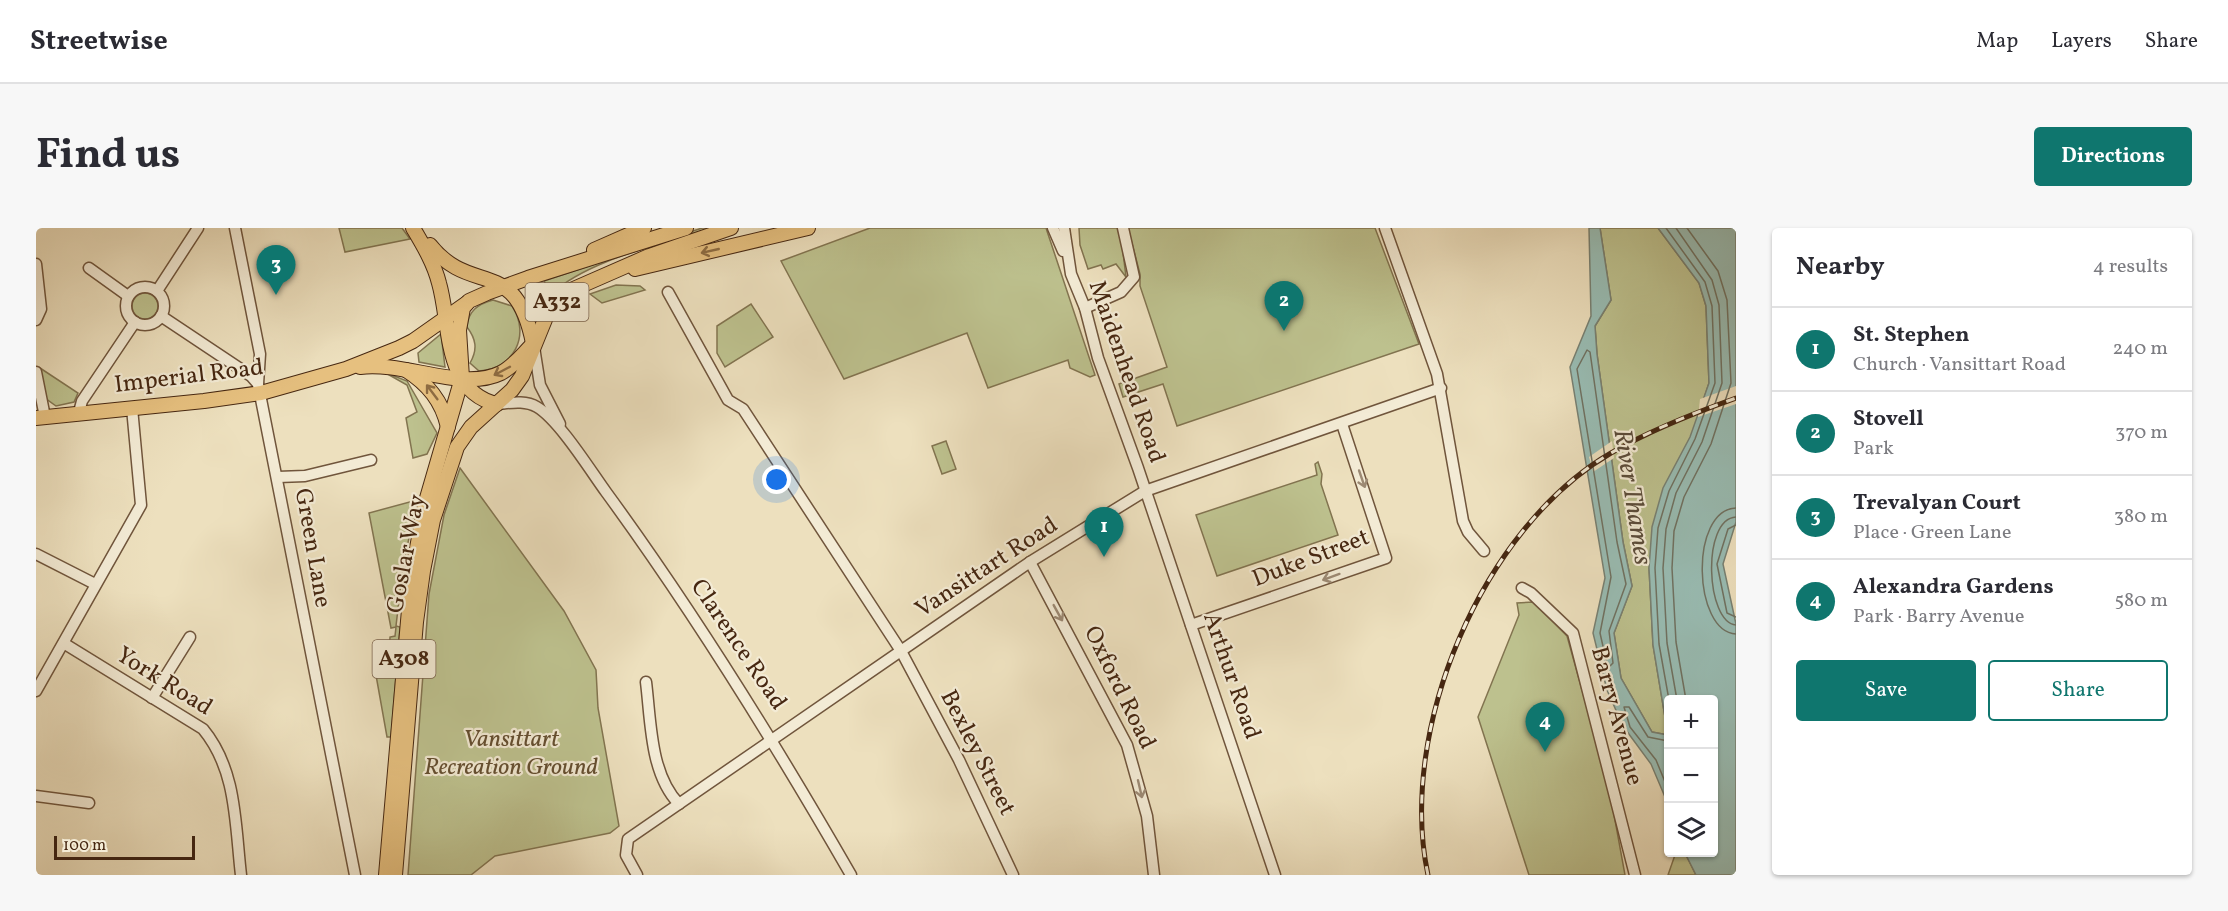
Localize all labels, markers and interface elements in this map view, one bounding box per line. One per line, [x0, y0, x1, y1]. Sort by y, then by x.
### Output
text: Streetwise [30, 22, 168, 61]
text: Map [1976, 27, 2018, 56]
text: Layers [2051, 27, 2112, 56]
text: Share [2145, 27, 2198, 56]
text: Find us [36, 127, 180, 186]
button: Directions [2034, 127, 2192, 186]
pin: 3 [256, 245, 296, 295]
one-way arrow [701, 246, 720, 257]
text: Nearby [1796, 249, 1885, 285]
text: 4 results [2093, 253, 2168, 281]
street label: Maidenhead Road [1079, 276, 1173, 468]
pin: 2 [1264, 282, 1304, 331]
road number: A332 [526, 283, 588, 321]
text: St. Stephen [1853, 320, 1969, 351]
text: 1 [1811, 335, 1820, 363]
text: 240 m [2113, 335, 2168, 363]
street label: Imperial Road [112, 351, 266, 403]
text: Church · Vansittart Road [1853, 351, 2066, 379]
one-way arrow [494, 365, 511, 377]
one-way arrow [426, 385, 438, 401]
text: Stovell [1853, 404, 1924, 435]
text: 2 [1810, 419, 1821, 447]
text: 370 m [2115, 419, 2168, 447]
water label: River Thames [1603, 426, 1661, 568]
text: Park [1853, 435, 1894, 463]
your location [762, 465, 791, 494]
one-way arrow [1357, 469, 1368, 488]
street label: Green Lane [285, 486, 339, 610]
text: Trevalyan Court [1853, 488, 2021, 519]
street label: Goslar Way [379, 492, 435, 616]
text: 3 [1810, 503, 1821, 531]
text: 380 m [2114, 503, 2168, 531]
pin: 1 [1084, 508, 1124, 557]
street label: Vansittart Road [909, 509, 1065, 627]
text: Place · Green Lane [1853, 519, 2011, 547]
street label: Duke Street [1248, 521, 1374, 597]
text: Alexandra Gardens [1853, 572, 2054, 603]
street label: Clarence Road [682, 573, 794, 717]
one-way arrow [1322, 573, 1341, 584]
text: 4 [1809, 587, 1822, 615]
text: 580 m [2115, 587, 2168, 615]
text: Park · Barry Avenue [1853, 603, 2025, 631]
one-way arrow [1052, 604, 1064, 621]
street label: Arthur Road [1193, 608, 1269, 744]
street label: Oxford Road [1074, 621, 1164, 755]
street label: York Road [109, 639, 219, 725]
road number: A308 [372, 640, 436, 678]
street label: Barry Avenue [1581, 643, 1651, 789]
button: Save [1796, 660, 1976, 721]
button: Share [1988, 660, 2168, 721]
street label: Bexley Street [931, 684, 1023, 822]
map controls [1664, 695, 1718, 857]
button: + [1664, 695, 1718, 749]
pin: 4 [1526, 702, 1564, 752]
park label: Vansittart Recreation Ground [424, 723, 598, 785]
button: − [1664, 749, 1718, 803]
one-way arrow [1135, 779, 1147, 798]
button: layers [1664, 803, 1718, 857]
scale bar [54, 833, 195, 860]
text: 100 m [63, 835, 106, 857]

